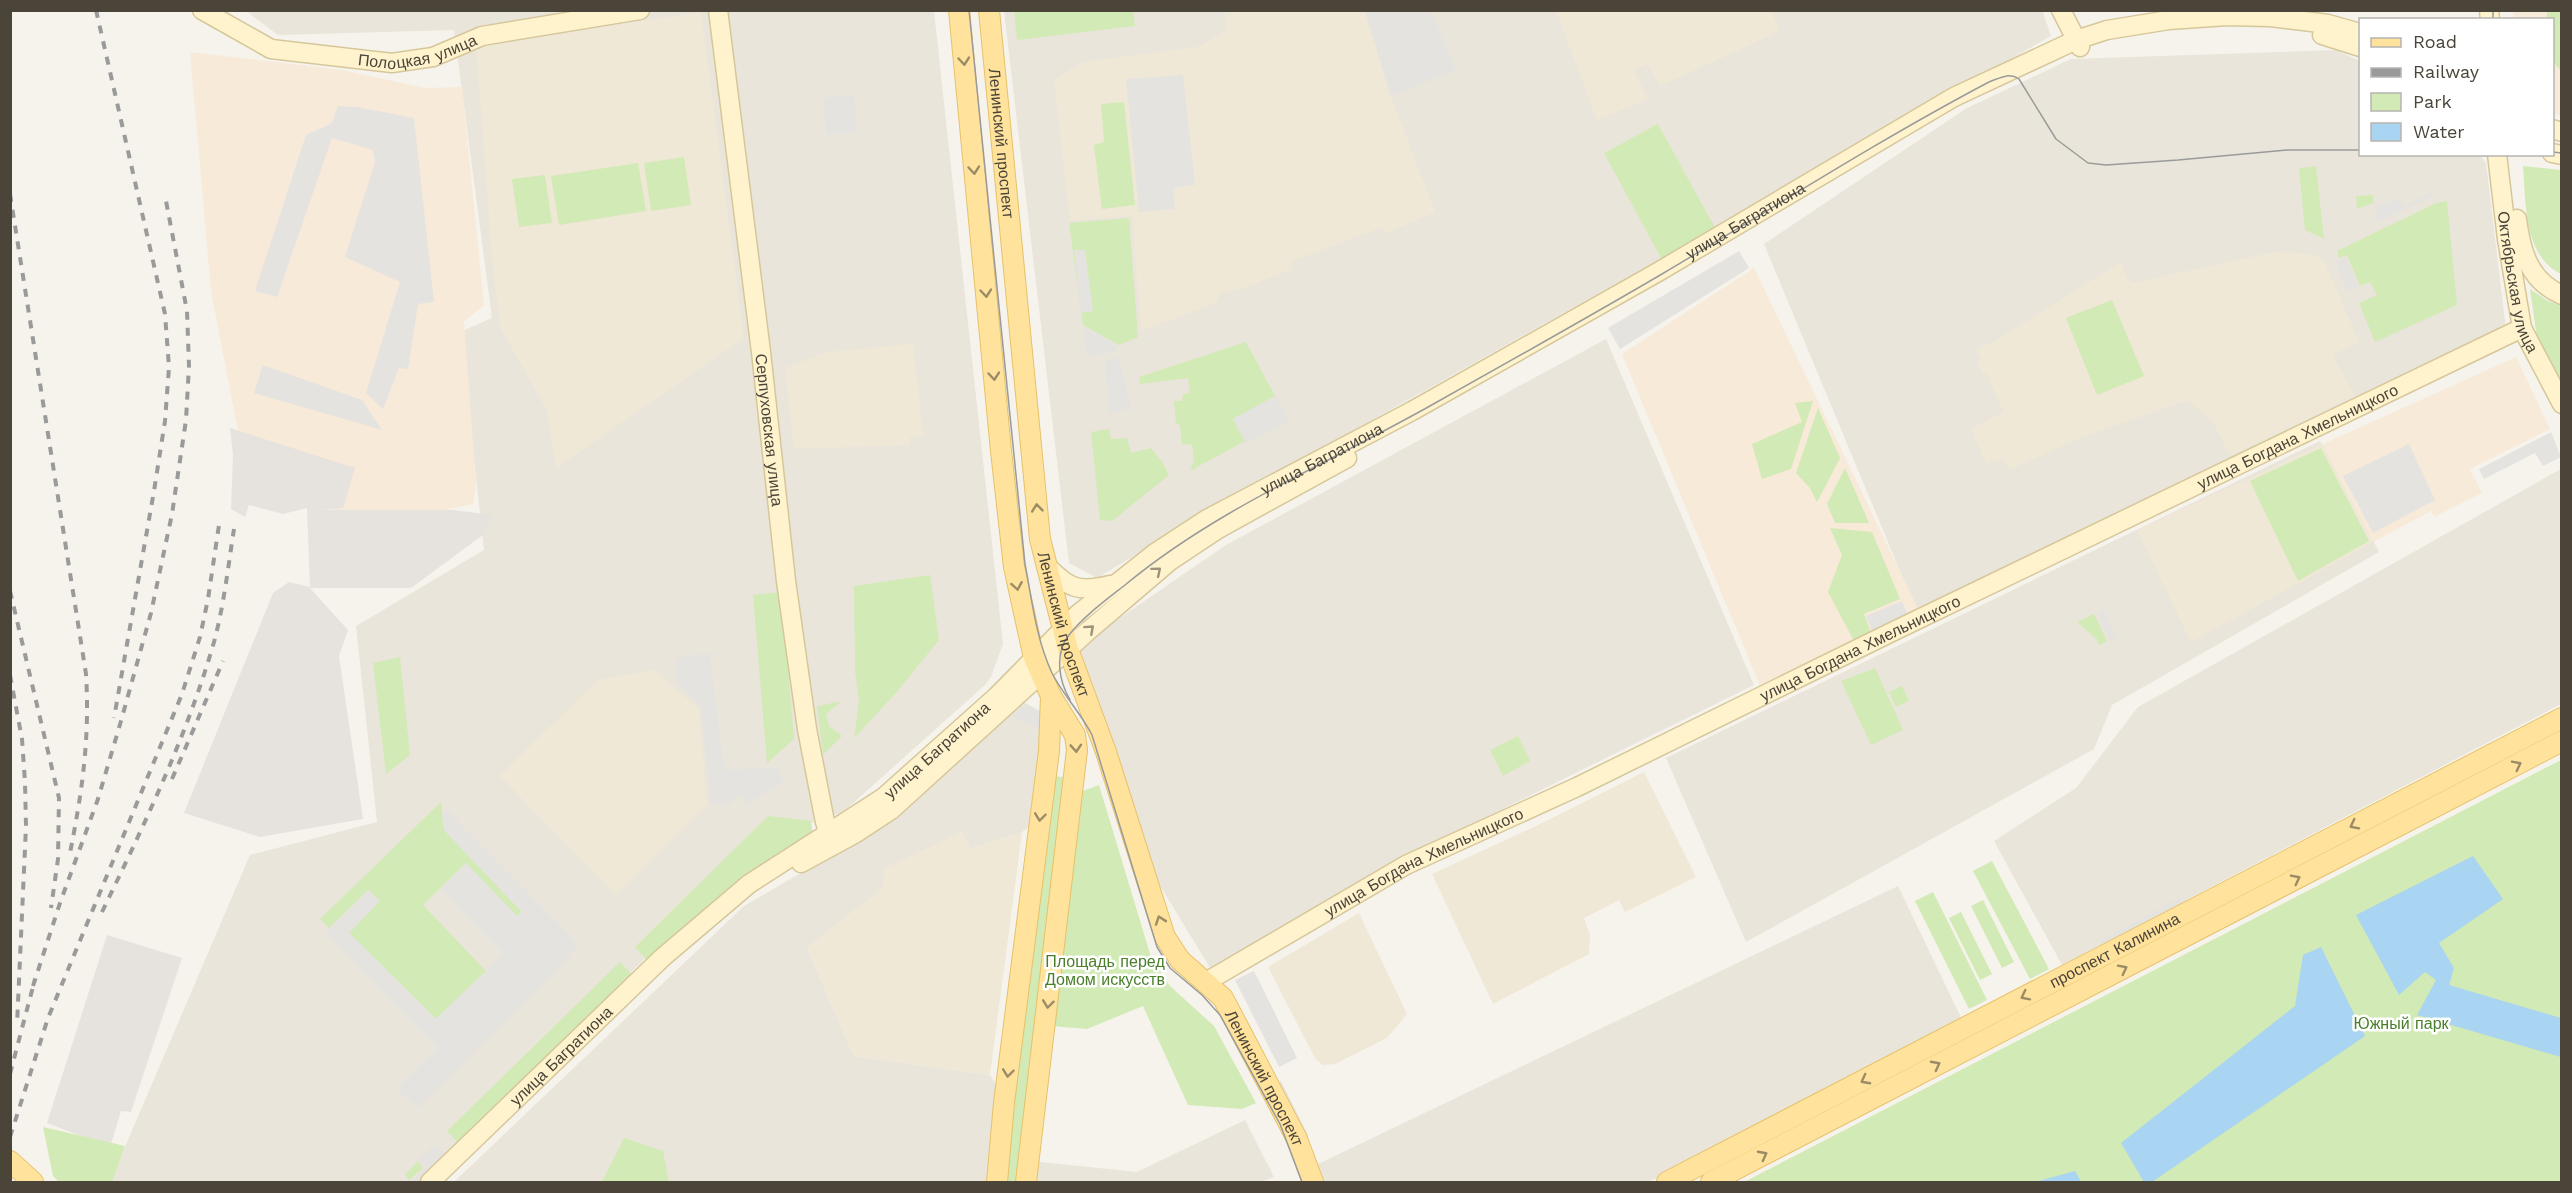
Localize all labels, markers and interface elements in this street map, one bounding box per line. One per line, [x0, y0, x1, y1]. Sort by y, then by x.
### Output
legend [2359, 18, 2554, 156]
street label: Полоцкая улица [357, 30, 480, 73]
text: Road [2413, 31, 2457, 52]
one-way arrow [957, 57, 970, 66]
text: Railway [2413, 61, 2480, 82]
street label: Ленинский проспект [985, 67, 1018, 220]
text: Park [2413, 91, 2452, 112]
text: Water [2413, 121, 2465, 142]
one-way arrow [967, 166, 980, 175]
street label: улица Багратиона [1682, 178, 1808, 263]
street label: Октябрьская улица [2494, 210, 2542, 356]
one-way arrow [979, 289, 992, 298]
street label: Серпуховская улица [751, 353, 787, 507]
one-way arrow [987, 372, 1000, 381]
street label: улица Богдана Хмельницкого [2194, 380, 2401, 493]
street label: улица Багратиона [1258, 419, 1386, 499]
one-way arrow [1031, 504, 1044, 513]
street label: Ленинский проспект [1034, 549, 1094, 700]
one-way arrow [1150, 567, 1161, 578]
one-way arrow [1011, 581, 1023, 590]
street label: улица Богдана Хмельницкого [1757, 591, 1964, 705]
one-way arrow [1083, 625, 1094, 636]
street label: улица Багратиона [880, 698, 994, 802]
one-way arrow [1070, 743, 1083, 752]
one-way arrow [2510, 760, 2521, 772]
street label: улица Богдана Хмельницкого [1321, 804, 1526, 921]
one-way arrow [1035, 812, 1047, 822]
one-way arrow [2350, 818, 2360, 829]
one-way arrow [2290, 875, 2300, 886]
street label: проспект Калинина [2046, 909, 2183, 992]
one-way arrow [1154, 915, 1167, 926]
park label: Площадь перед Домом искусств [1045, 952, 1165, 989]
one-way arrow [2116, 964, 2127, 976]
one-way arrow [2021, 989, 2032, 1000]
one-way arrow [1042, 999, 1054, 1008]
street label: улица Багратиона [506, 1002, 617, 1110]
street label: Ленинский проспект [1221, 1007, 1308, 1149]
park label: Южный парк [2353, 1014, 2450, 1033]
one-way arrow [1930, 1061, 1940, 1072]
one-way arrow [1002, 1068, 1015, 1078]
one-way arrow [1860, 1073, 1871, 1084]
one-way arrow [1757, 1151, 1768, 1163]

